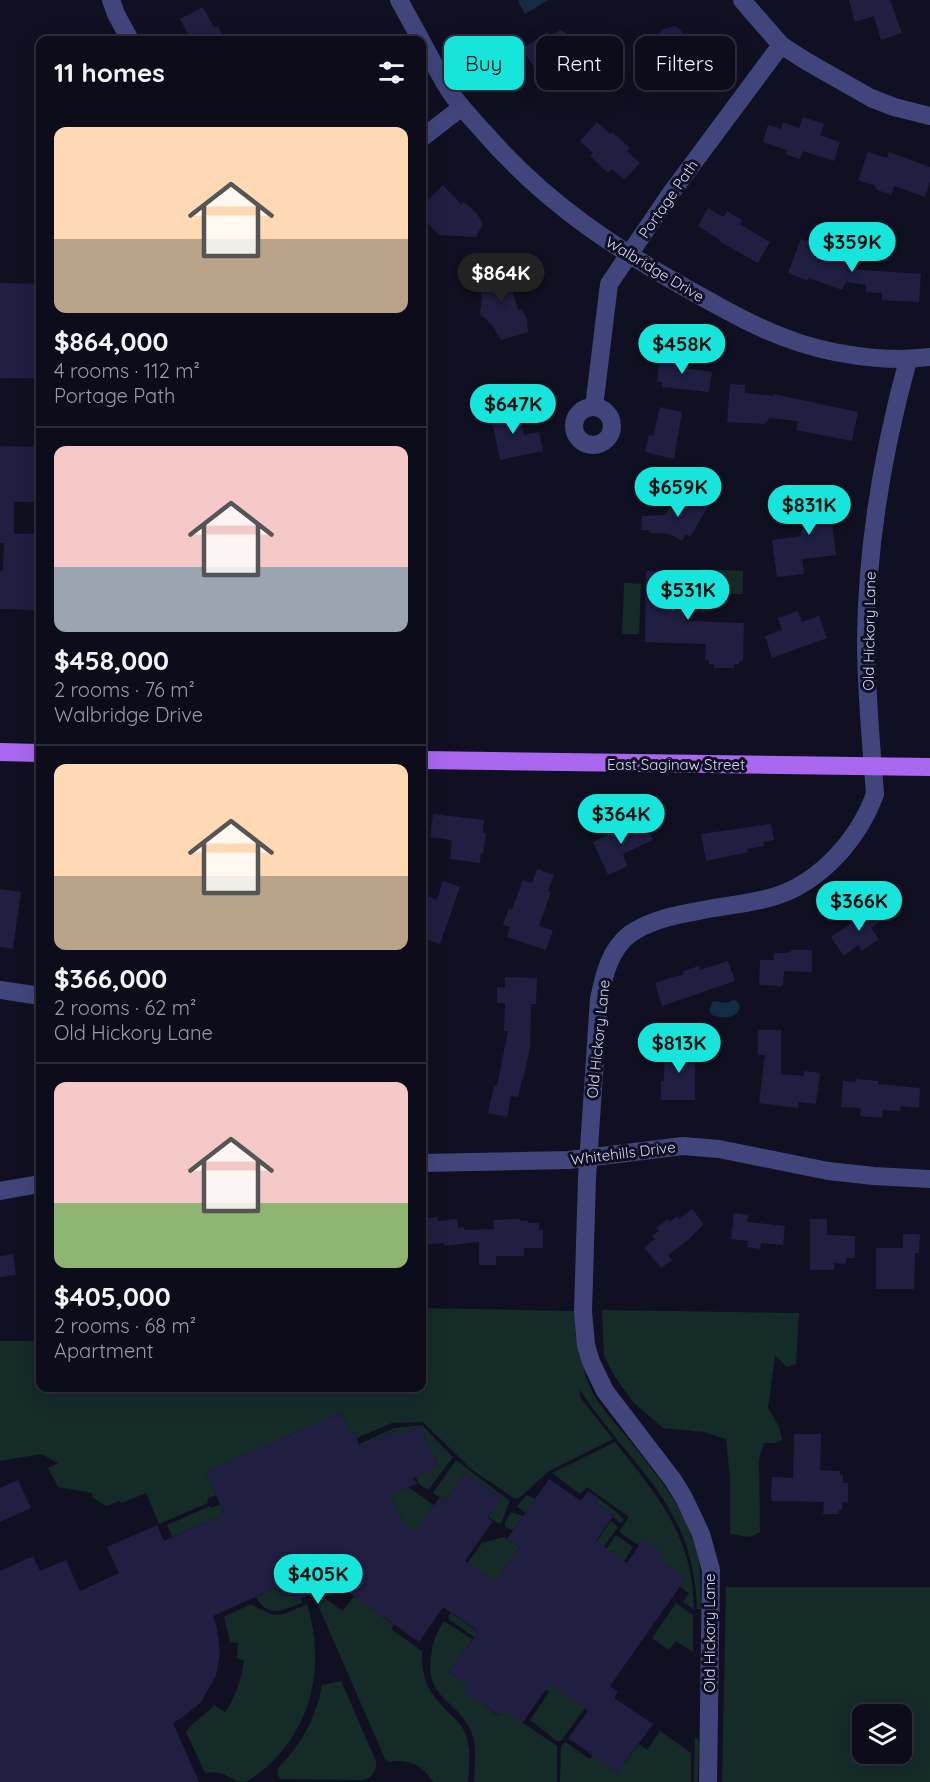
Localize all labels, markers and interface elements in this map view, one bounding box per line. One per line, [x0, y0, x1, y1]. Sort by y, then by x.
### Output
chip: Buy [444, 36, 524, 90]
chip: Rent [536, 36, 623, 90]
chip: Filters [635, 36, 735, 90]
text: 11 homes [54, 56, 165, 89]
icon: filters [375, 56, 408, 89]
street label: Portage Path [634, 156, 702, 242]
icon: home [177, 166, 285, 274]
pin: $359K [810, 222, 894, 273]
text: $359K [823, 229, 881, 254]
street label: Walbridge Drive [602, 232, 708, 306]
pin: $864K [459, 253, 543, 304]
text: $864K [472, 260, 530, 285]
pin: $458K [640, 324, 724, 375]
text: $864,000 [54, 325, 168, 358]
text: $458K [652, 331, 712, 356]
text: 4 rooms · 112 m² [54, 358, 200, 383]
text: Portage Path [54, 383, 175, 408]
pin: $647K [471, 384, 555, 435]
text: $647K [484, 391, 542, 416]
pin: $659K [636, 467, 720, 518]
text: $659K [649, 474, 707, 499]
icon: home [177, 485, 285, 593]
pin: $831K [767, 485, 851, 536]
text: $831K [782, 492, 836, 517]
pin: $531K [646, 570, 730, 621]
street label: Old Hickory Lane [858, 571, 880, 691]
text: $531K [660, 577, 716, 602]
text: $458,000 [54, 644, 169, 677]
text: 2 rooms · 76 m² [54, 677, 195, 702]
text: Walbridge Drive [54, 702, 203, 727]
street label: East Saginaw Street [607, 755, 745, 774]
pin: $364K [579, 794, 663, 845]
text: $364K [592, 801, 650, 826]
icon: home [177, 803, 285, 911]
pin: $366K [817, 881, 901, 932]
text: $366K [830, 888, 888, 913]
text: $366,000 [54, 962, 167, 995]
street label: Old Hickory Lane [582, 979, 614, 1099]
text: 2 rooms · 62 m² [54, 995, 196, 1020]
text: Old Hickory Lane [54, 1020, 213, 1045]
pin: $813K [637, 1023, 721, 1074]
text: $813K [652, 1030, 706, 1055]
icon: home [177, 1121, 285, 1229]
street label: Whitehills Drive [569, 1137, 677, 1169]
text: $405,000 [54, 1280, 171, 1313]
text: 2 rooms · 68 m² [54, 1313, 196, 1338]
text: Apartment [54, 1338, 154, 1363]
pin: $405K [276, 1554, 360, 1605]
text: $405K [288, 1561, 348, 1586]
street label: Old Hickory Lane [700, 1573, 719, 1693]
map controls [852, 1704, 912, 1764]
button: layers [852, 1704, 912, 1764]

